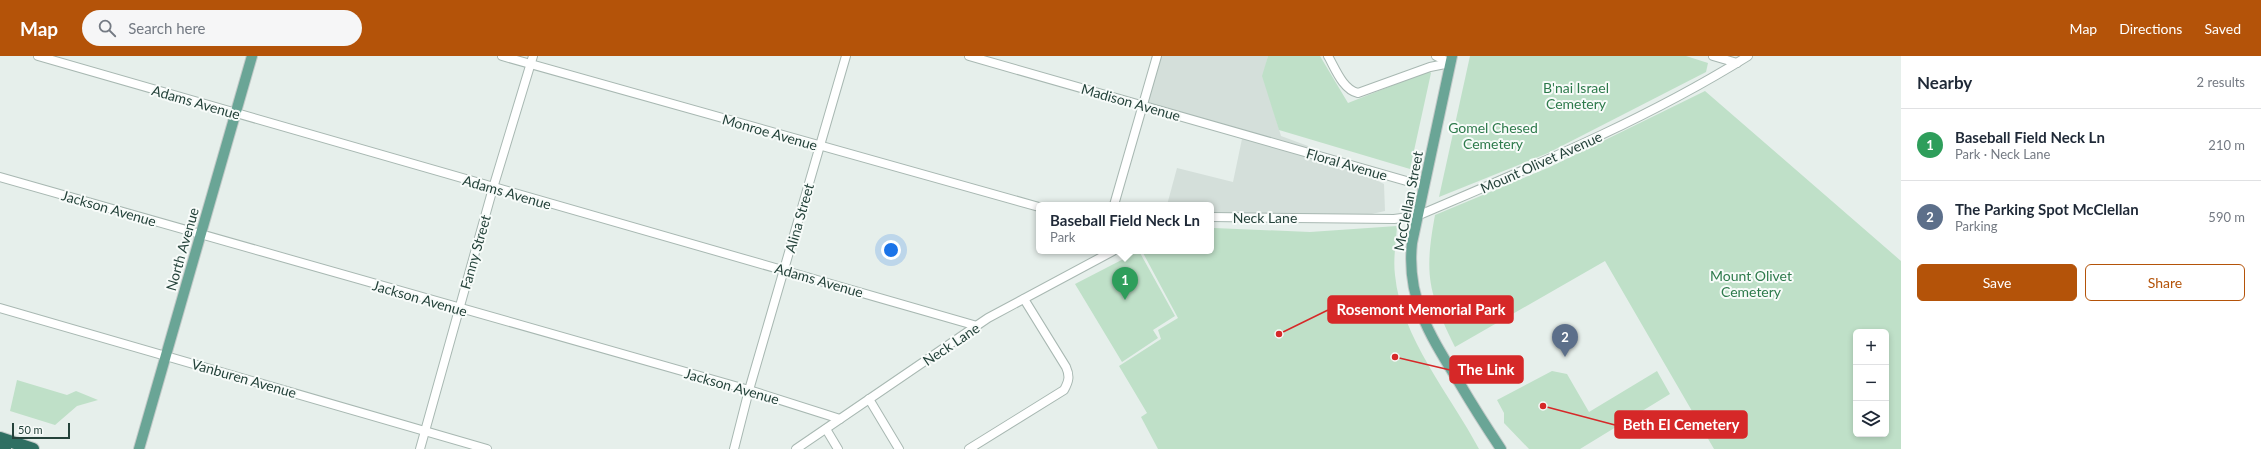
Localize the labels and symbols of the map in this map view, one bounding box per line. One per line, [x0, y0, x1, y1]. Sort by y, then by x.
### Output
park label: B'nai Israel Cemetery [1543, 79, 1609, 112]
street label: Madison Avenue [1080, 80, 1182, 124]
street label: Adams Avenue [150, 81, 242, 123]
street label: Monroe Avenue [720, 110, 820, 154]
park label: Gomel Chesed Cemetery [1448, 119, 1538, 152]
street label: Mount Olivet Avenue [1478, 128, 1604, 196]
street label: Floral Avenue [1304, 144, 1390, 184]
street label: McClellan Street [1390, 150, 1426, 252]
street label: Adams Avenue [461, 171, 553, 213]
street label: Alina Street [781, 181, 817, 255]
street label: Jackson Avenue [60, 186, 158, 230]
street label: North Avenue [162, 205, 202, 293]
street label: Neck Lane [1233, 209, 1297, 226]
street label: Fanny Street [456, 213, 494, 291]
your location [881, 240, 901, 260]
street label: Adams Avenue [773, 259, 865, 301]
pin: 1 [1112, 267, 1138, 300]
park label: Mount Olivet Cemetery [1710, 267, 1792, 300]
street label: Jackson Avenue [371, 276, 469, 320]
callout: Rosemont Memorial Park [1328, 296, 1513, 323]
text: Rosemont Memorial Park [1337, 300, 1506, 318]
street label: Neck Lane [919, 319, 983, 369]
pin: 2 [1552, 324, 1578, 357]
street label: Vanburen Avenue [190, 355, 298, 401]
callout: The Link [1450, 356, 1523, 383]
text: The Link [1457, 360, 1516, 378]
street label: Jackson Avenue [683, 364, 781, 408]
callout: Beth El Cemetery [1615, 411, 1747, 438]
text: Beth El Cemetery [1623, 415, 1739, 433]
scale bar [12, 421, 70, 440]

